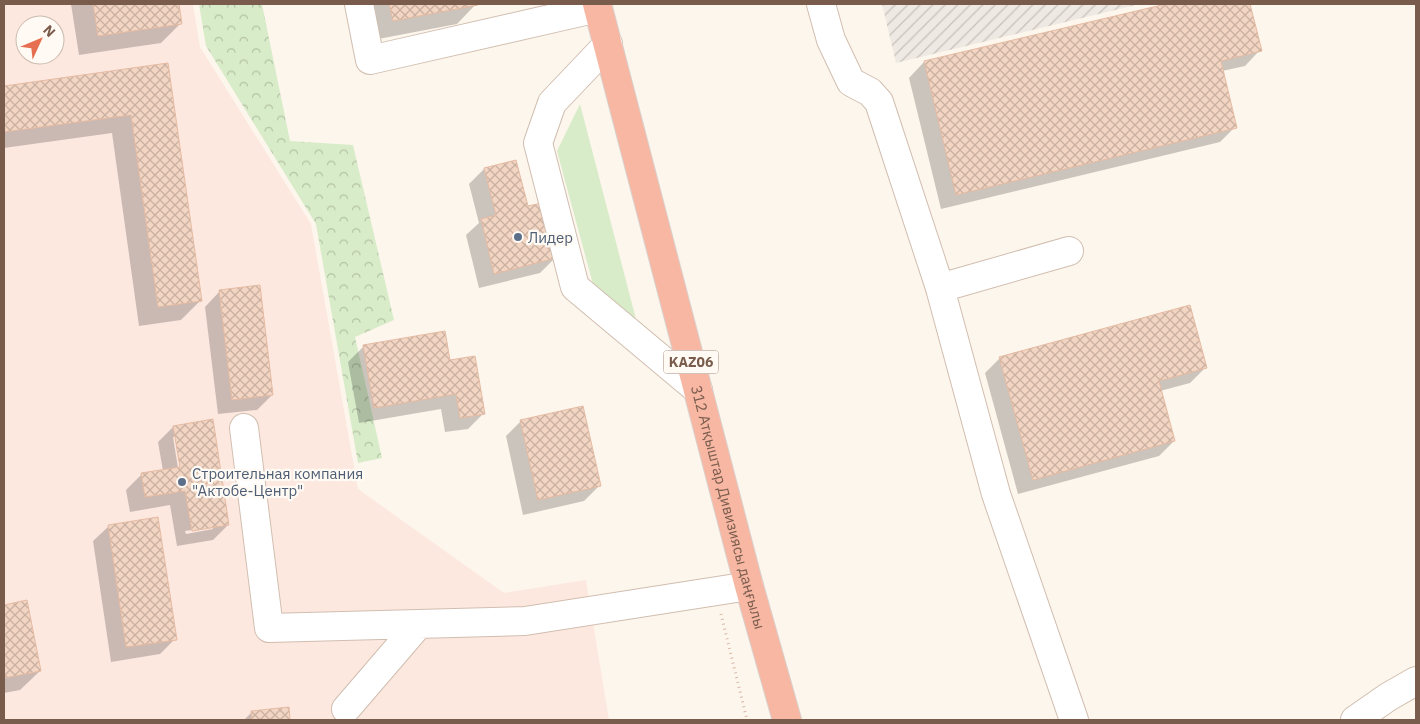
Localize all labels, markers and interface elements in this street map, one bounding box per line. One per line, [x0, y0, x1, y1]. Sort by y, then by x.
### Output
north arrow [15, 15, 65, 65]
text: N [39, 21, 59, 41]
place label: Лидер [528, 228, 573, 247]
marker: Лидер [512, 231, 524, 243]
road number: KАZ06 [664, 351, 718, 374]
street label: 312 Атқыштар Дивизиясы даңғылы [687, 383, 770, 631]
place label: Строительная компания "Актобе-Центр" [192, 464, 363, 500]
marker: Строительная компания "Актобе-Центр" [176, 476, 188, 488]

